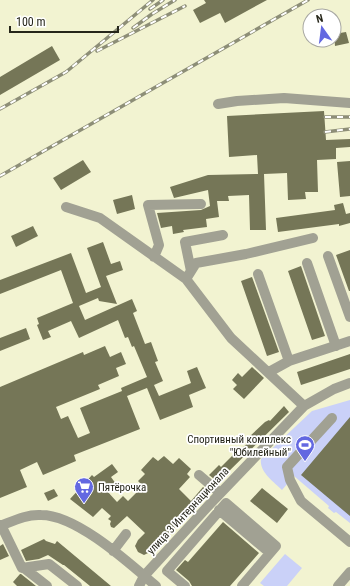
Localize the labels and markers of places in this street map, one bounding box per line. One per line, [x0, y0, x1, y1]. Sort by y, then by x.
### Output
place label: Спортивный комплекс "Юбилейный" [187, 433, 291, 459]
sports icon: Спортивный комплекс "Юбилейный" [294, 434, 316, 462]
supermarket icon: Пятёрочка [73, 476, 95, 504]
place label: Пятёрочка [98, 481, 146, 494]

